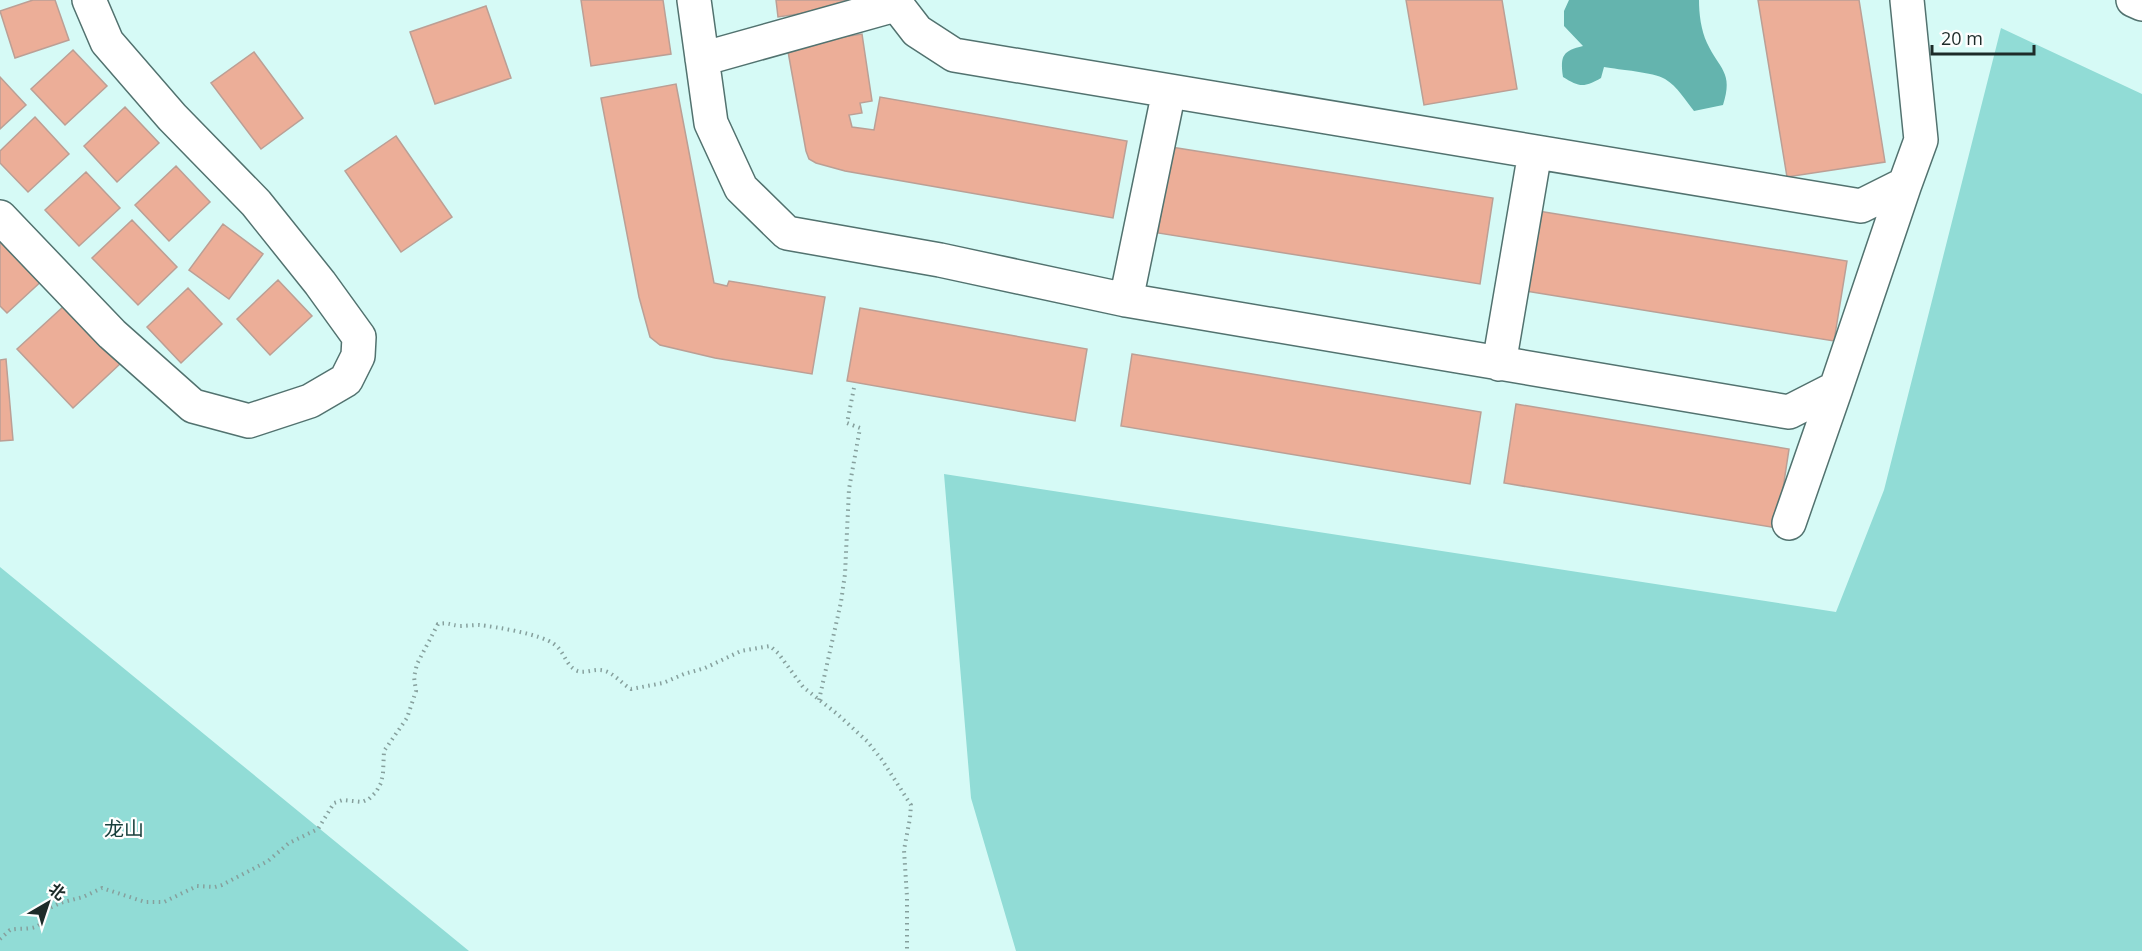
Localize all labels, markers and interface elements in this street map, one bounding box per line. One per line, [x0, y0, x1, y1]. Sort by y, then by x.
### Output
scale bar [1932, 18, 2034, 56]
text: 20 m [1941, 26, 1983, 50]
park label: 龙山 [104, 815, 144, 842]
north arrow [18, 873, 78, 933]
text: 北 [44, 878, 71, 905]

